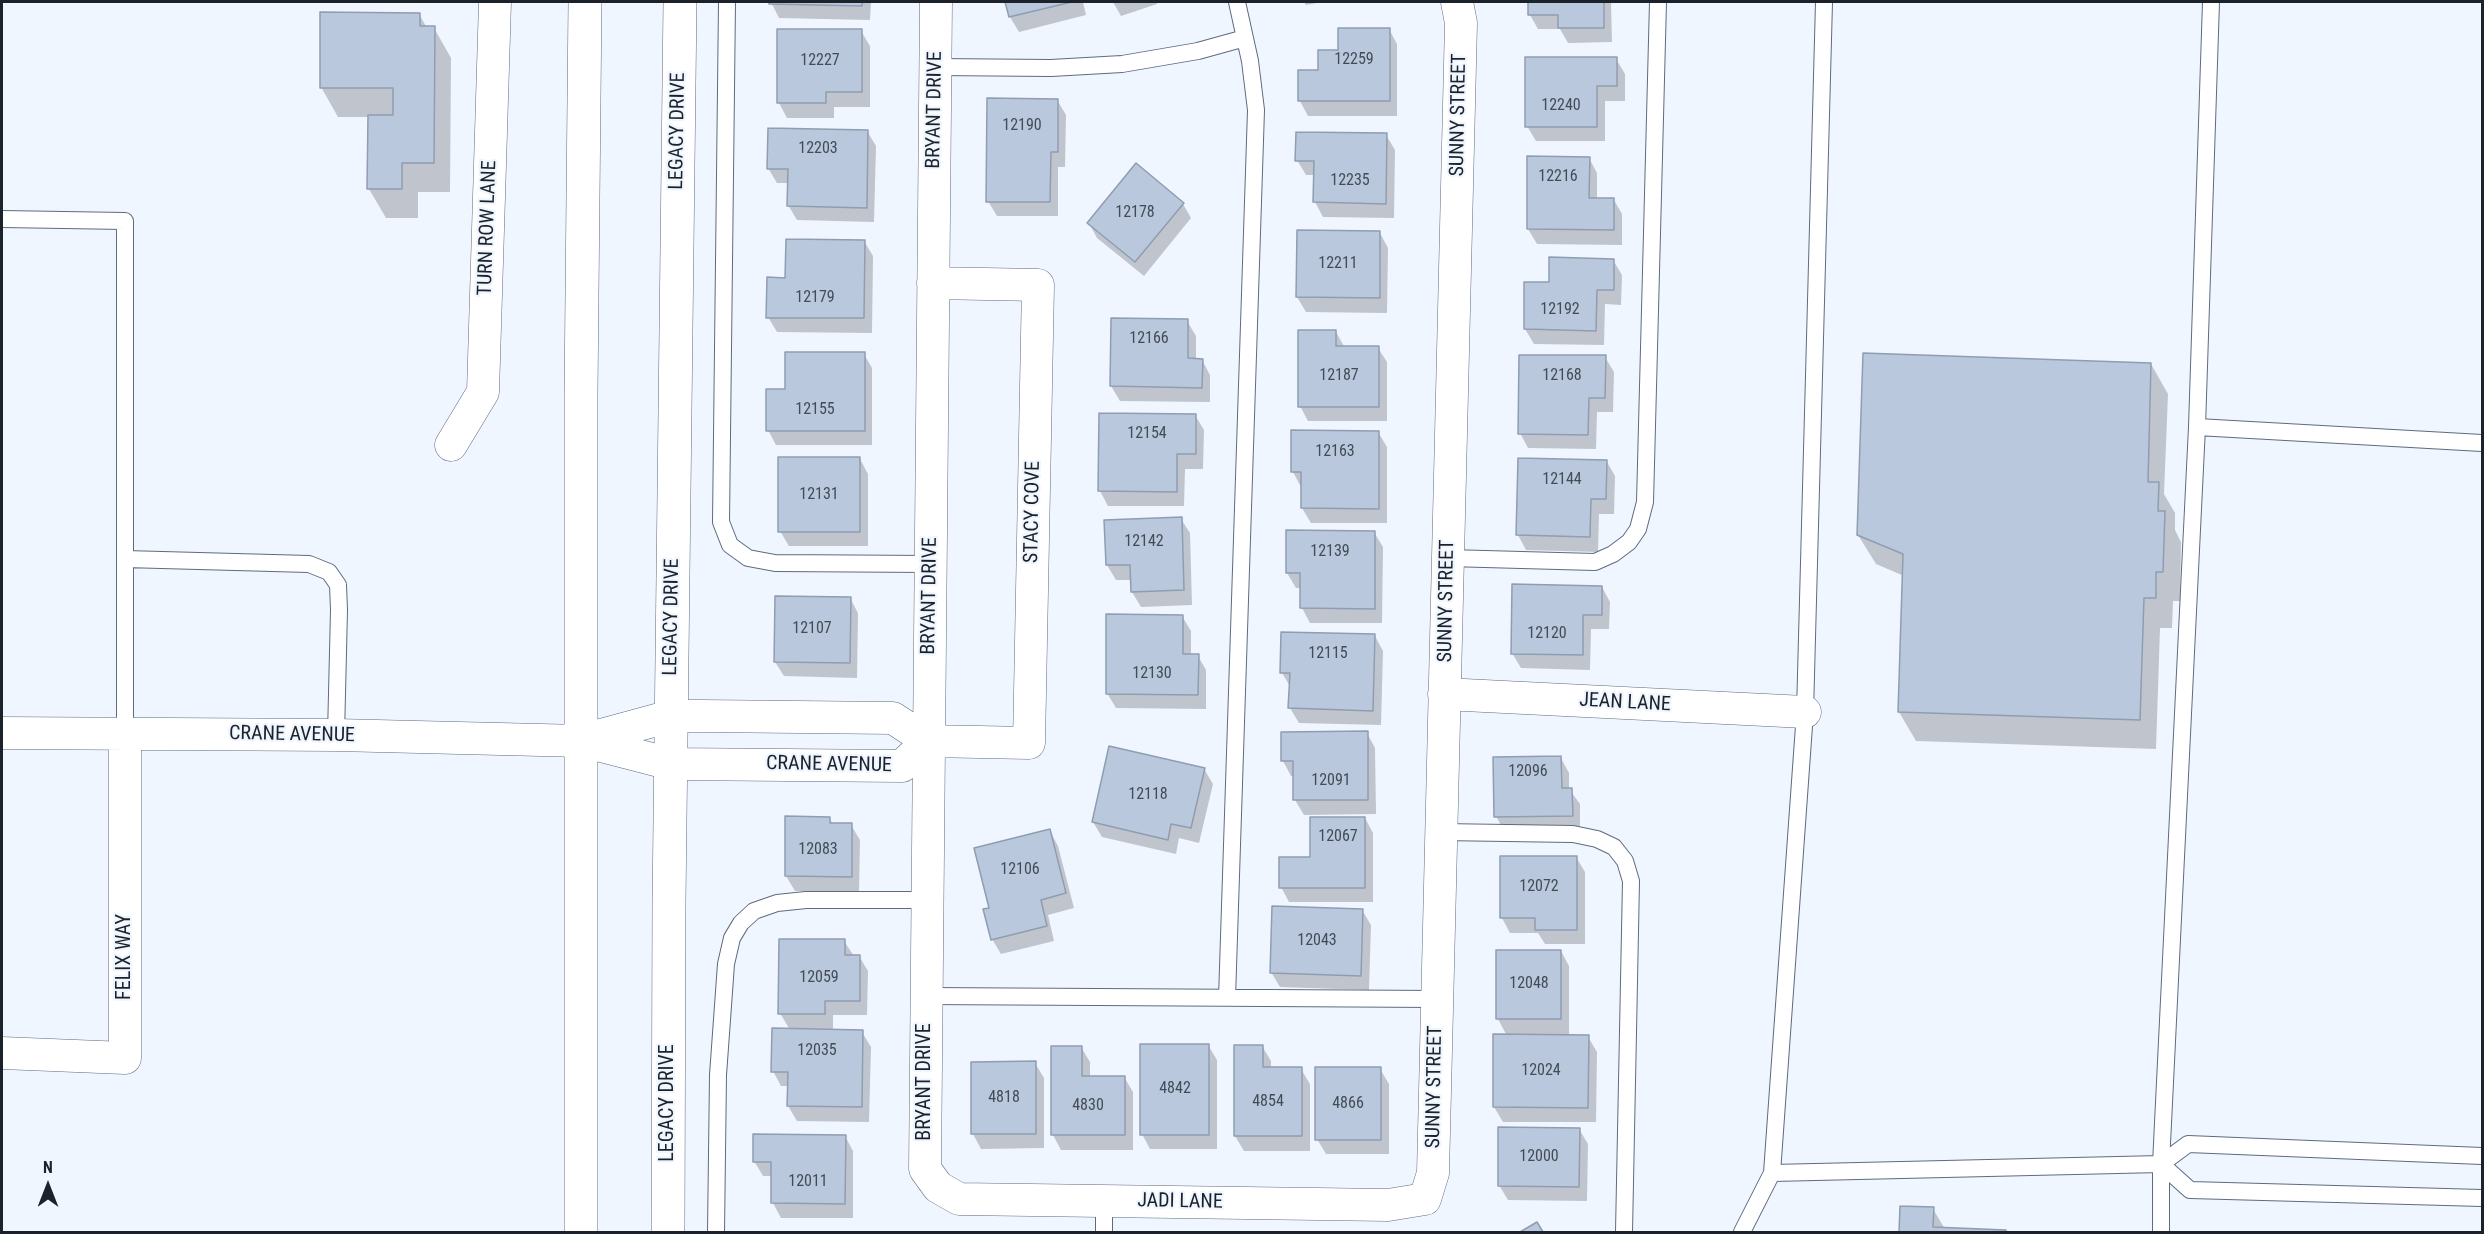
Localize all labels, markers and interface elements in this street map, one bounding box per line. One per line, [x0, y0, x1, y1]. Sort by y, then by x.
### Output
house number: 12259 [1334, 50, 1374, 70]
house number: 12227 [800, 51, 840, 71]
street label: BRYANT DRIVE [922, 51, 948, 169]
street label: SUNNY STREET [1446, 53, 1472, 177]
street label: LEGACY DRIVE [665, 72, 691, 190]
house number: 12240 [1541, 96, 1581, 116]
house number: 12190 [1002, 116, 1042, 136]
house number: 12203 [798, 139, 838, 159]
street label: TURN ROW LANE [474, 160, 502, 296]
house number: 12216 [1538, 167, 1578, 187]
house number: 12235 [1330, 171, 1370, 191]
house number: 12178 [1115, 203, 1155, 223]
house number: 12211 [1318, 254, 1358, 274]
house number: 12179 [795, 288, 835, 308]
house number: 12192 [1540, 300, 1580, 320]
house number: 12166 [1129, 329, 1169, 349]
house number: 12187 [1319, 366, 1359, 386]
house number: 12168 [1542, 366, 1582, 386]
house number: 12155 [795, 400, 835, 420]
house number: 12154 [1127, 424, 1167, 444]
house number: 12163 [1315, 442, 1355, 462]
street label: STACY COVE [1020, 461, 1046, 563]
house number: 12144 [1542, 470, 1582, 490]
house number: 12131 [799, 485, 839, 505]
house number: 12142 [1124, 532, 1164, 552]
street label: BRYANT DRIVE [917, 537, 943, 655]
street label: SUNNY STREET [1434, 539, 1460, 663]
house number: 12139 [1310, 542, 1350, 562]
street label: LEGACY DRIVE [659, 558, 685, 676]
house number: 12107 [792, 619, 832, 639]
house number: 12120 [1527, 624, 1567, 644]
house number: 12115 [1308, 644, 1348, 664]
house number: 12130 [1132, 664, 1172, 684]
street label: JEAN LANE [1579, 689, 1671, 717]
street label: CRANE AVENUE [229, 722, 355, 748]
street label: CRANE AVENUE [766, 752, 892, 778]
house number: 12096 [1508, 762, 1548, 782]
house number: 12091 [1311, 771, 1351, 791]
house number: 12118 [1128, 785, 1168, 805]
house number: 12067 [1318, 827, 1358, 847]
house number: 12083 [798, 840, 838, 860]
house number: 12106 [1000, 860, 1040, 880]
house number: 12072 [1519, 877, 1559, 897]
street label: FELIX WAY [113, 914, 137, 1000]
house number: 12043 [1297, 931, 1337, 951]
house number: 12059 [799, 968, 839, 988]
house number: 12048 [1509, 974, 1549, 994]
street label: BRYANT DRIVE [913, 1023, 937, 1141]
street label: SUNNY STREET [1422, 1025, 1448, 1149]
house number: 12035 [797, 1041, 837, 1061]
street label: LEGACY DRIVE [656, 1044, 680, 1162]
house number: 12024 [1521, 1061, 1561, 1081]
house number: 4842 [1159, 1079, 1191, 1099]
house number: 4818 [988, 1088, 1020, 1108]
house number: 4854 [1252, 1092, 1284, 1112]
house number: 4866 [1332, 1094, 1364, 1114]
house number: 4830 [1072, 1096, 1104, 1116]
house number: 12000 [1519, 1147, 1559, 1167]
north arrow [18, 1156, 78, 1216]
text: N [43, 1158, 53, 1177]
house number: 12011 [788, 1172, 828, 1192]
street label: JADI LANE [1137, 1189, 1223, 1215]

